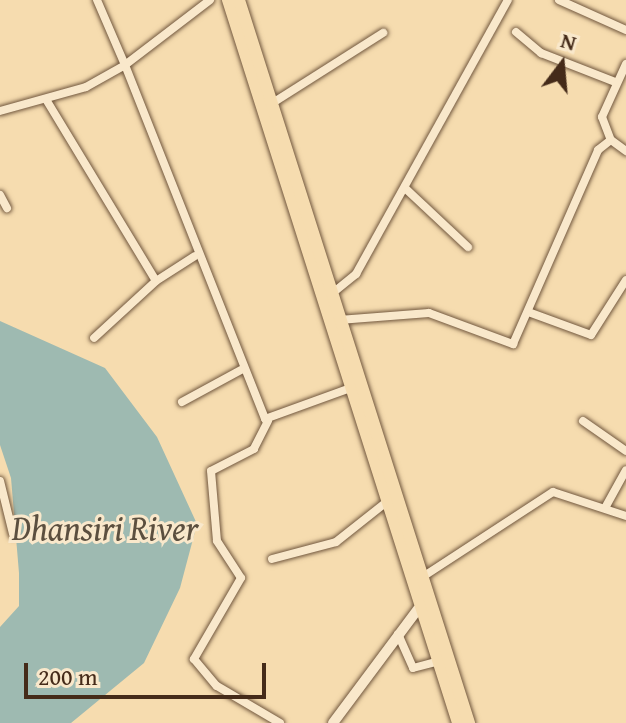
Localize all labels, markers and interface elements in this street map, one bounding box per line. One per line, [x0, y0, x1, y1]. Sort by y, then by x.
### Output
north arrow [522, 24, 602, 104]
text: N [557, 24, 580, 58]
water label: Dhansiri River [12, 508, 198, 548]
scale bar [28, 647, 270, 697]
text: 200 m [38, 659, 98, 694]

